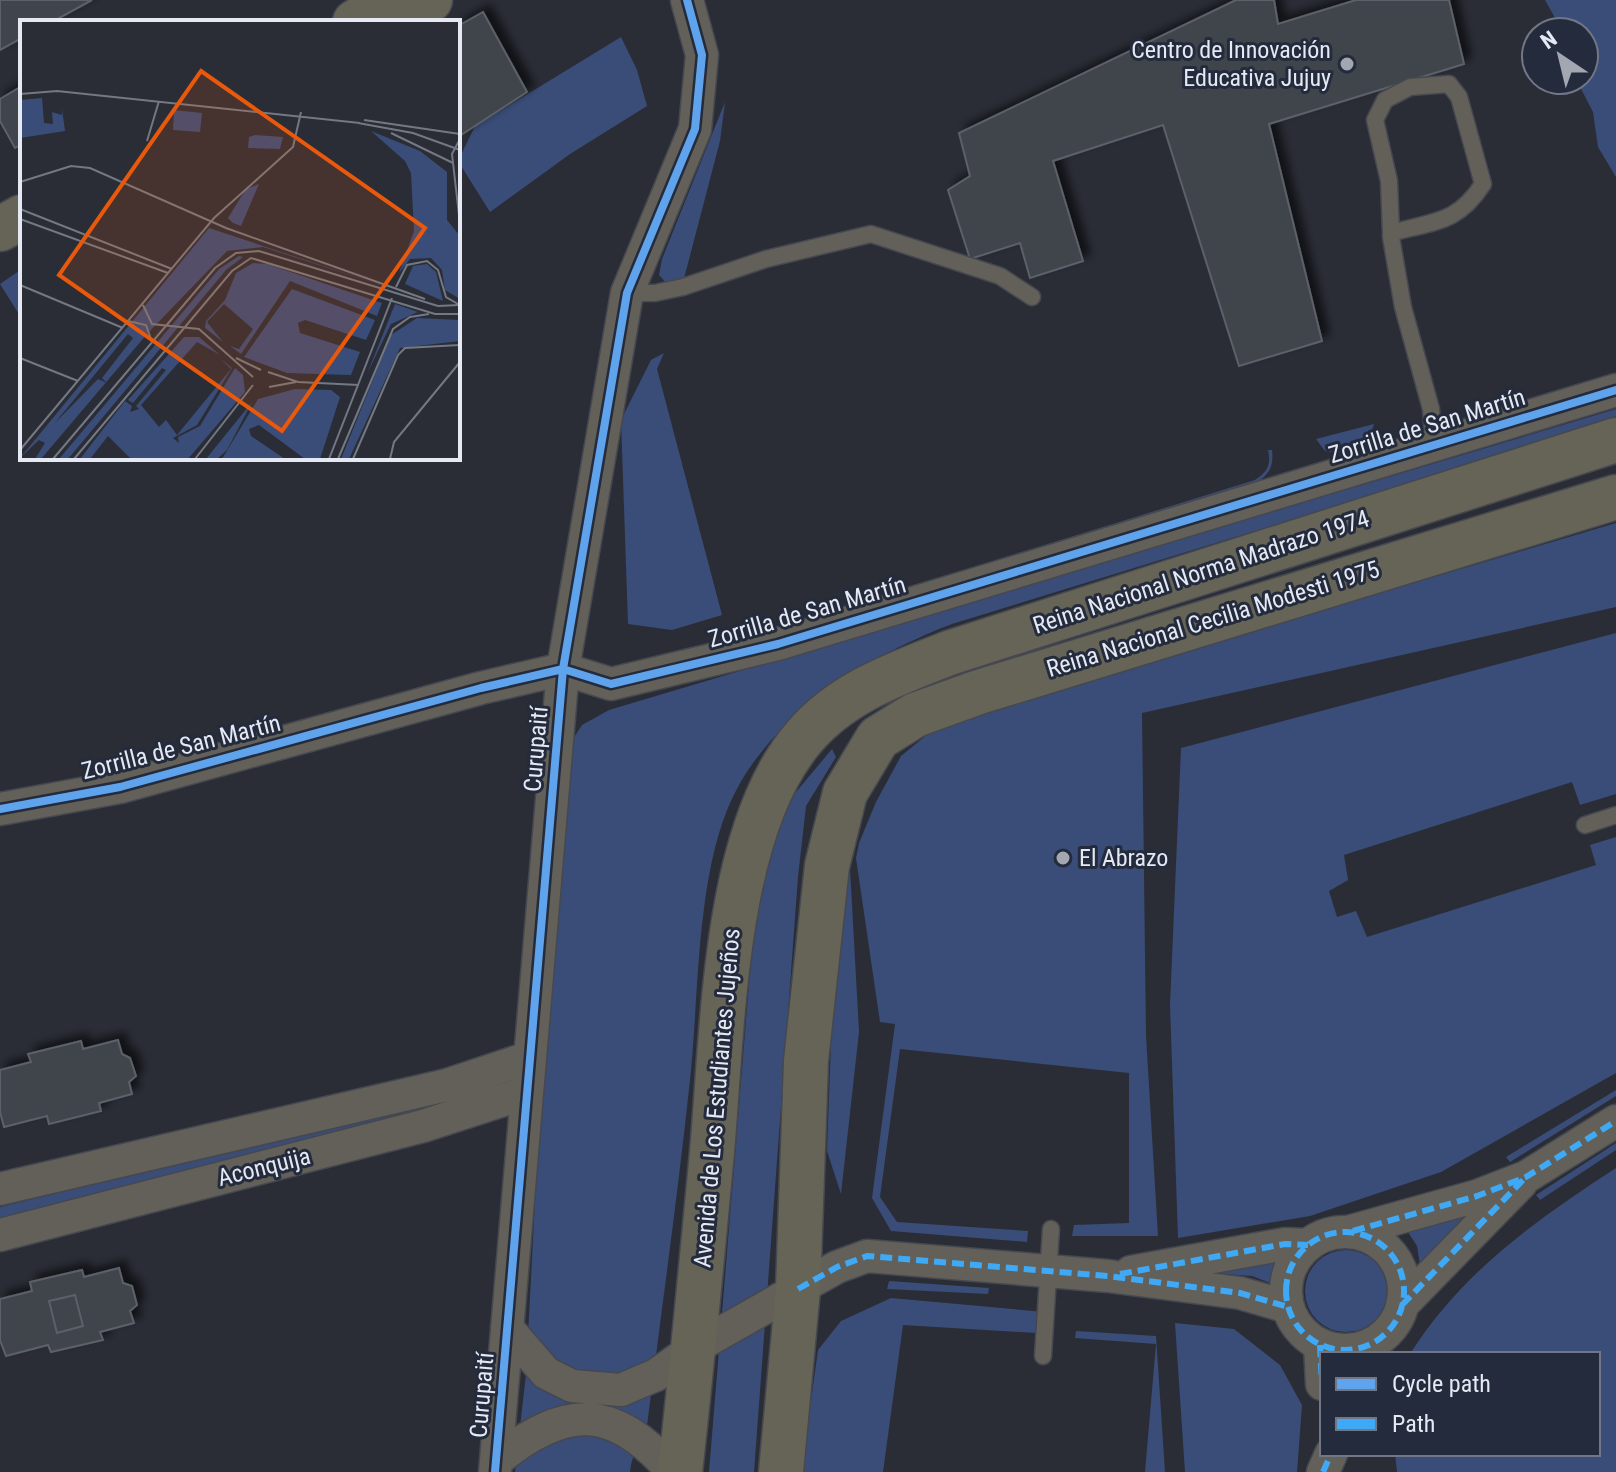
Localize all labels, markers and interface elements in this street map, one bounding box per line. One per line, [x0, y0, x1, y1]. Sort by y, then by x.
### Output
north arrow [1520, 16, 1600, 96]
inset map [20, 20, 460, 460]
text: N [1536, 26, 1562, 54]
place label: Centro de Innovación Educativa Jujuy [1131, 36, 1331, 92]
marker: Centro de Innovación Educativa Jujuy [1338, 55, 1356, 73]
street label: Zorrilla de San Martín [1325, 383, 1529, 469]
street label: Reina Nacional Norma Madrazo 1974 [1029, 504, 1373, 640]
street label: Reina Nacional Cecilia Modesti 1975 [1043, 555, 1383, 683]
street label: Zorrilla de San Martín [705, 570, 909, 654]
street label: Curupaití [518, 704, 554, 793]
street label: Zorrilla de San Martín [79, 709, 283, 785]
place label: El Abrazo [1079, 844, 1168, 872]
marker: El Abrazo [1054, 849, 1072, 867]
street label: Avenida de Los Estudiantes Jujeños [688, 927, 746, 1269]
street label: Aconquija [215, 1142, 313, 1192]
street label: Curupaití [464, 1350, 500, 1439]
legend [1320, 1352, 1600, 1456]
text: Cycle path [1392, 1370, 1491, 1398]
text: Path [1392, 1410, 1435, 1438]

